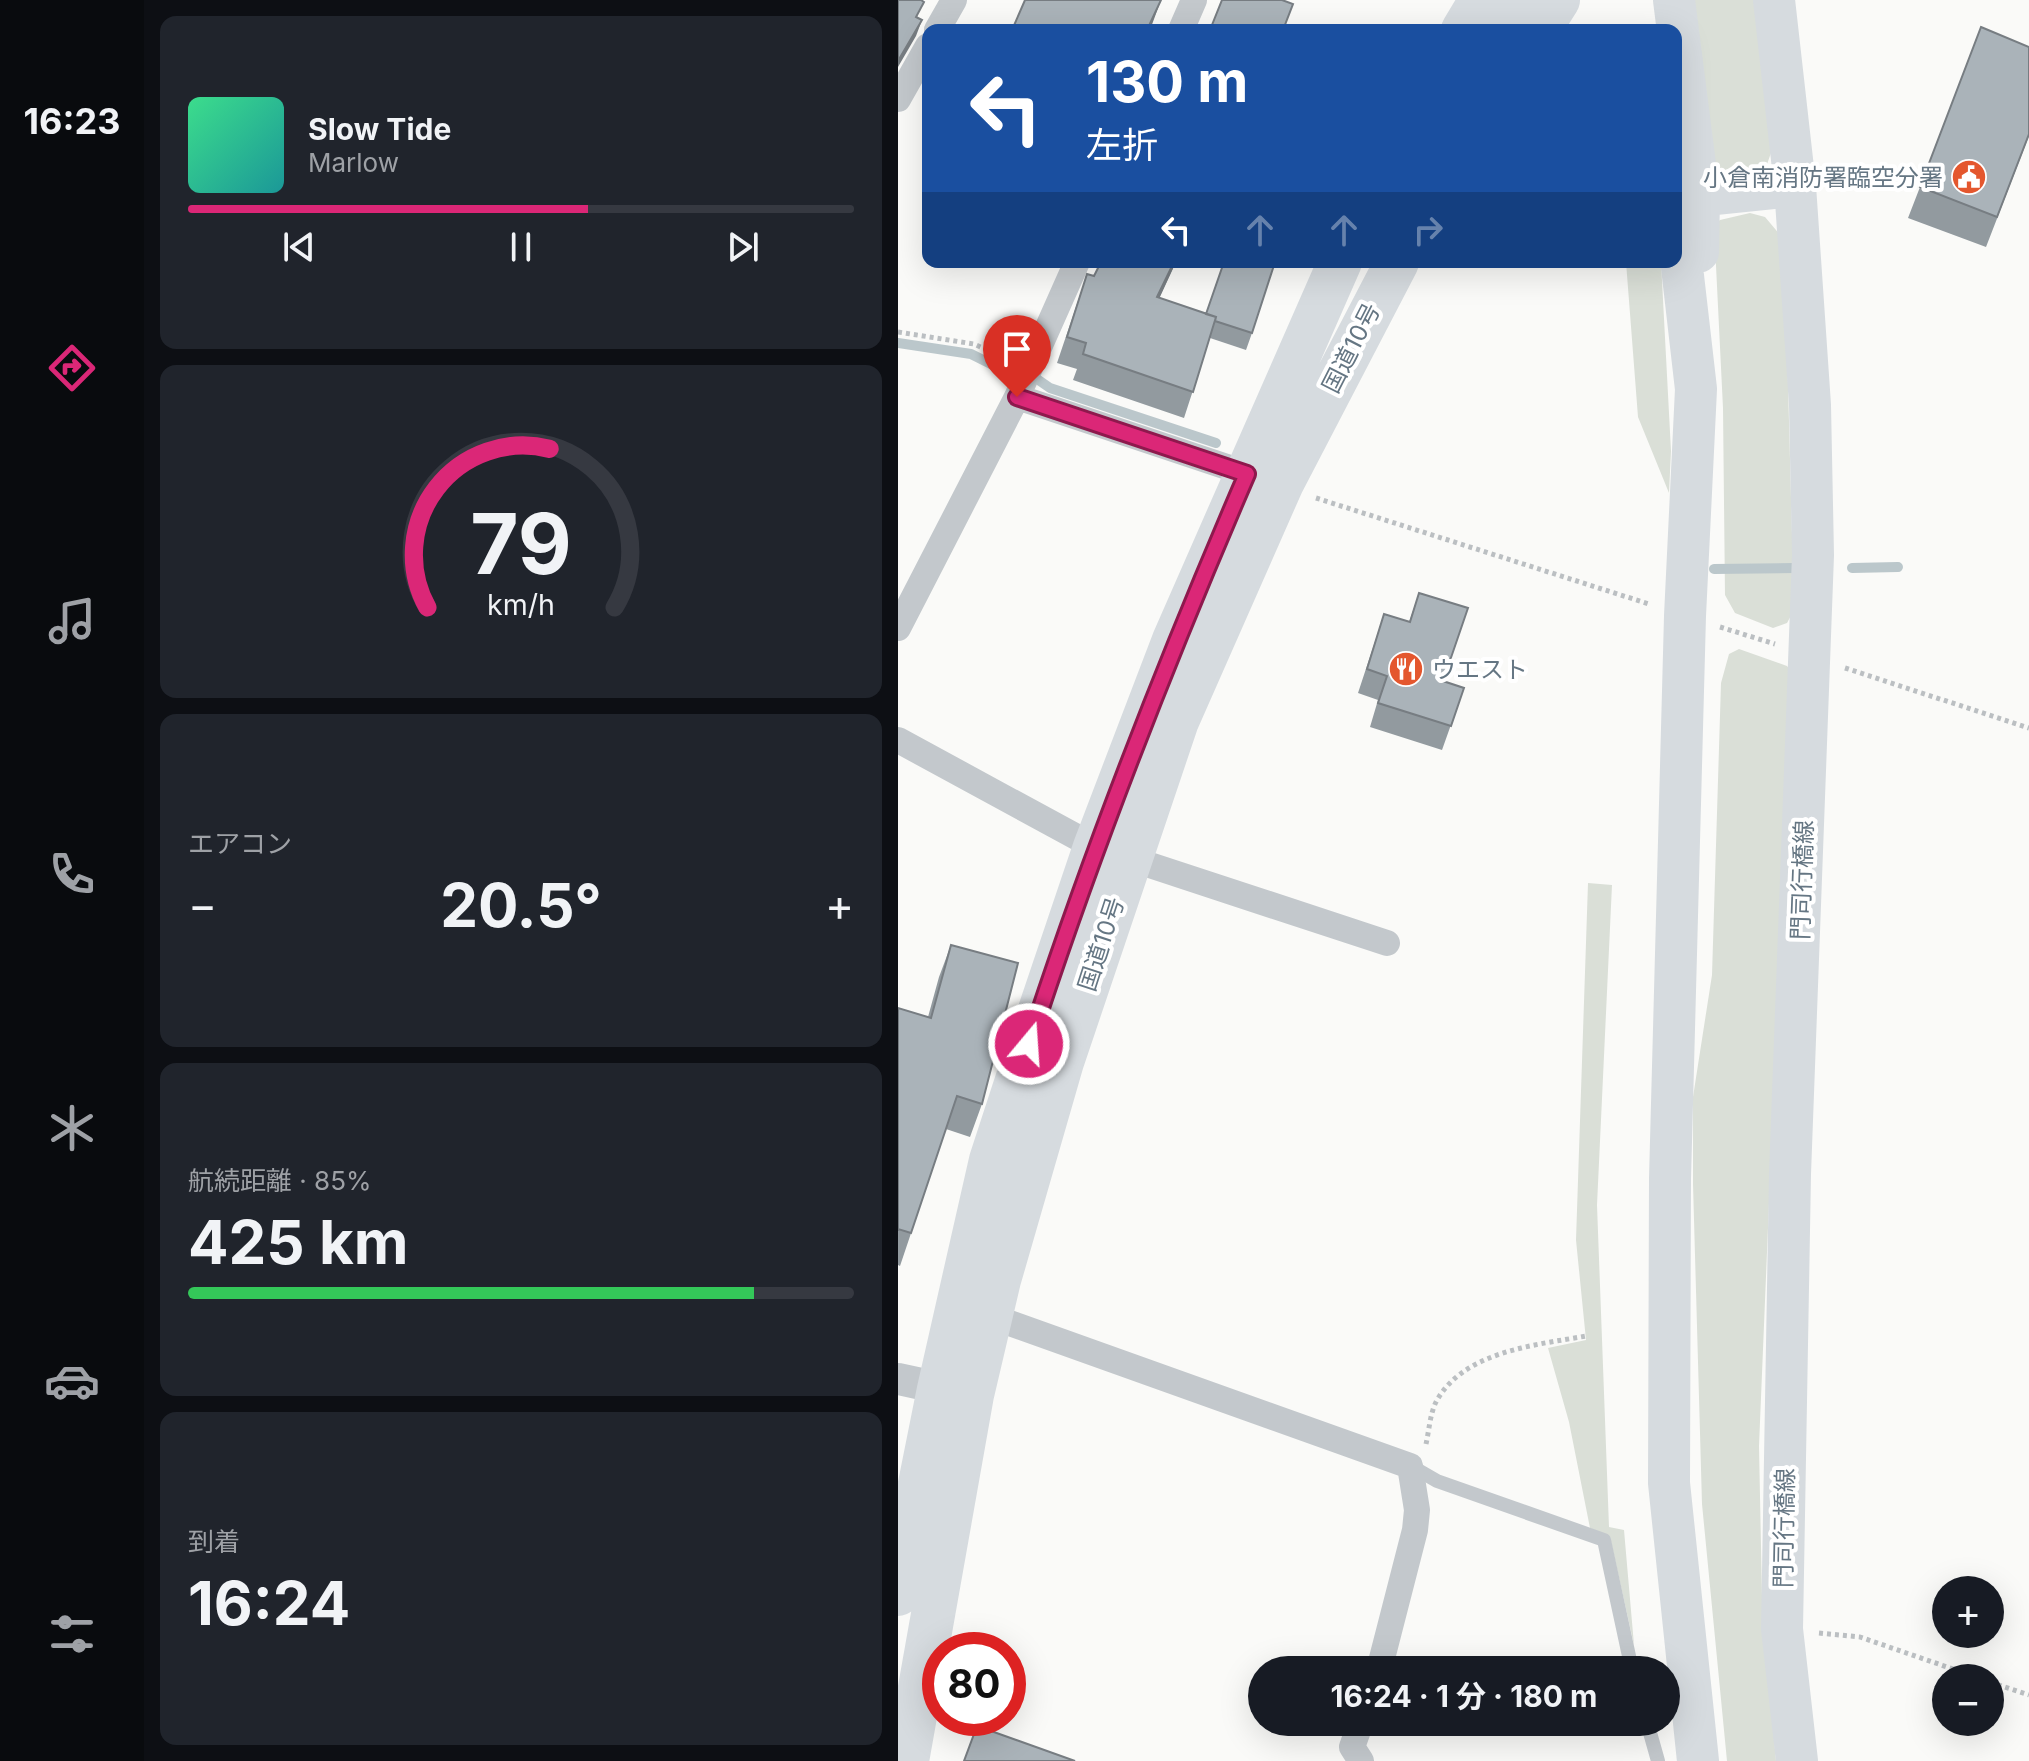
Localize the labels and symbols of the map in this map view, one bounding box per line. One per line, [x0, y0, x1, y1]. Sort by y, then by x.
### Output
public building icon: 小倉南消防署臨空分署 [1950, 158, 1988, 196]
place label: 小倉南消防署臨空分署 [1703, 163, 1943, 192]
street label: 国道10号 [1316, 298, 1386, 398]
pin [983, 315, 1051, 397]
restaurant icon: ウエスト [1387, 650, 1425, 688]
place label: ウエスト [1432, 655, 1528, 684]
street label: 門司行橋線 [1785, 820, 1819, 940]
street label: 国道10号 [1072, 893, 1130, 995]
position arrow [987, 1002, 1071, 1086]
street label: 門司行橋線 [1768, 1468, 1800, 1588]
speed limit sign: 80 [922, 1632, 1026, 1736]

